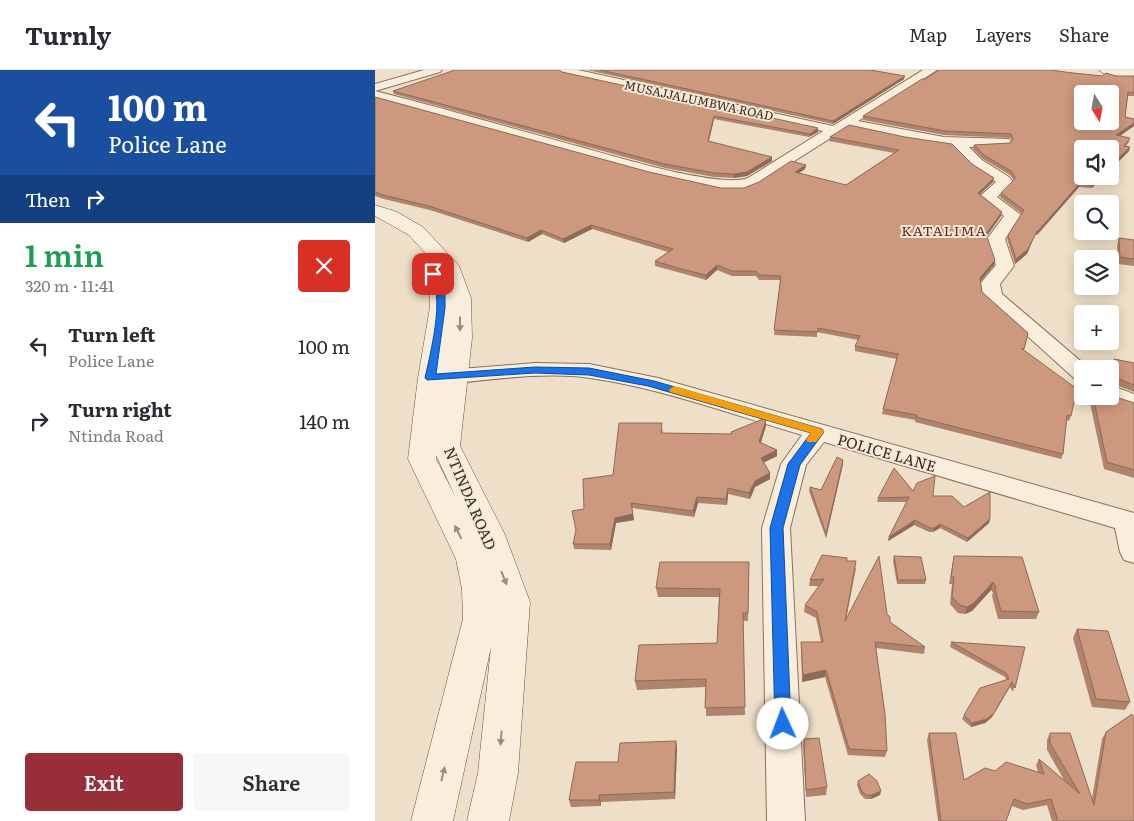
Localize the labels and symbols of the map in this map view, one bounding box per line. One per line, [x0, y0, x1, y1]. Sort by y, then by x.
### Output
street label: MUSAJJALUMBWA ROAD [623, 75, 775, 125]
north arrow [1074, 85, 1119, 130]
district label: KATALIMA [901, 220, 987, 240]
pin [412, 253, 454, 295]
one-way arrow [456, 316, 464, 332]
street label: POLICE LANE [835, 427, 939, 477]
street label: NTINDA ROAD [439, 443, 503, 553]
one-way arrow [454, 525, 462, 539]
one-way arrow [500, 571, 508, 585]
position arrow [756, 697, 808, 749]
one-way arrow [497, 730, 505, 746]
one-way arrow [439, 766, 447, 781]

